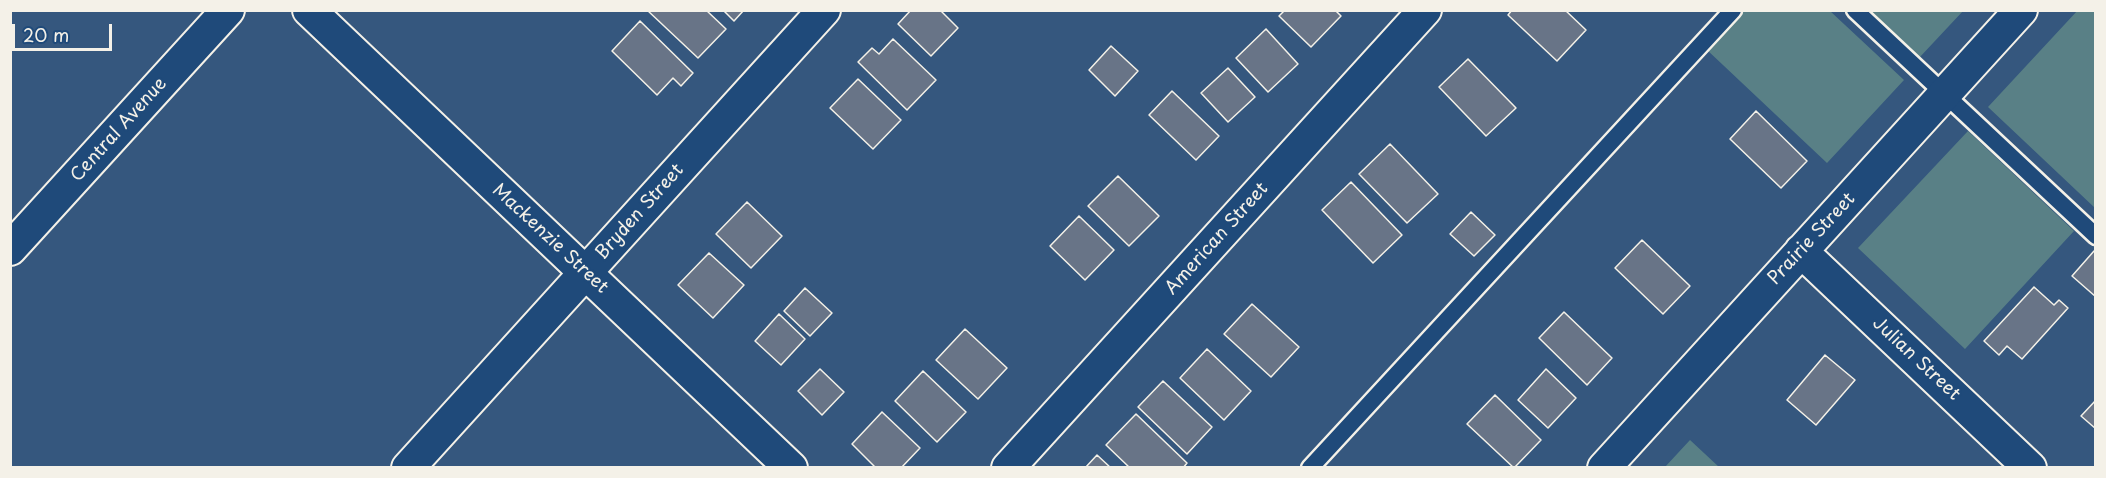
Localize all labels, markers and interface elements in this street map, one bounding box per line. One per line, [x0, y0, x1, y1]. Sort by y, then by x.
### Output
scale bar [15, 12, 116, 50]
text: 20 m [23, 21, 69, 48]
street label: Central Avenue [67, 73, 171, 187]
street label: Bryden Street [592, 160, 688, 264]
street label: American Street [1161, 179, 1273, 299]
street label: Mackenzie Street [488, 180, 612, 298]
street label: Prairie Street [1764, 189, 1860, 289]
street label: Julian Street [1868, 313, 1964, 405]

